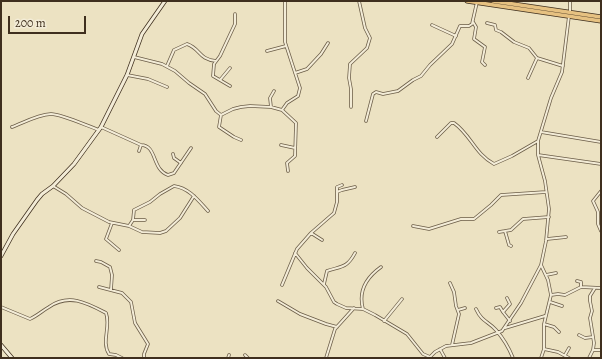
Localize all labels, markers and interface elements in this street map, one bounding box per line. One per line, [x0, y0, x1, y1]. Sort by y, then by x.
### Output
scale bar [10, 8, 88, 34]
text: 200 m [15, 15, 46, 31]

